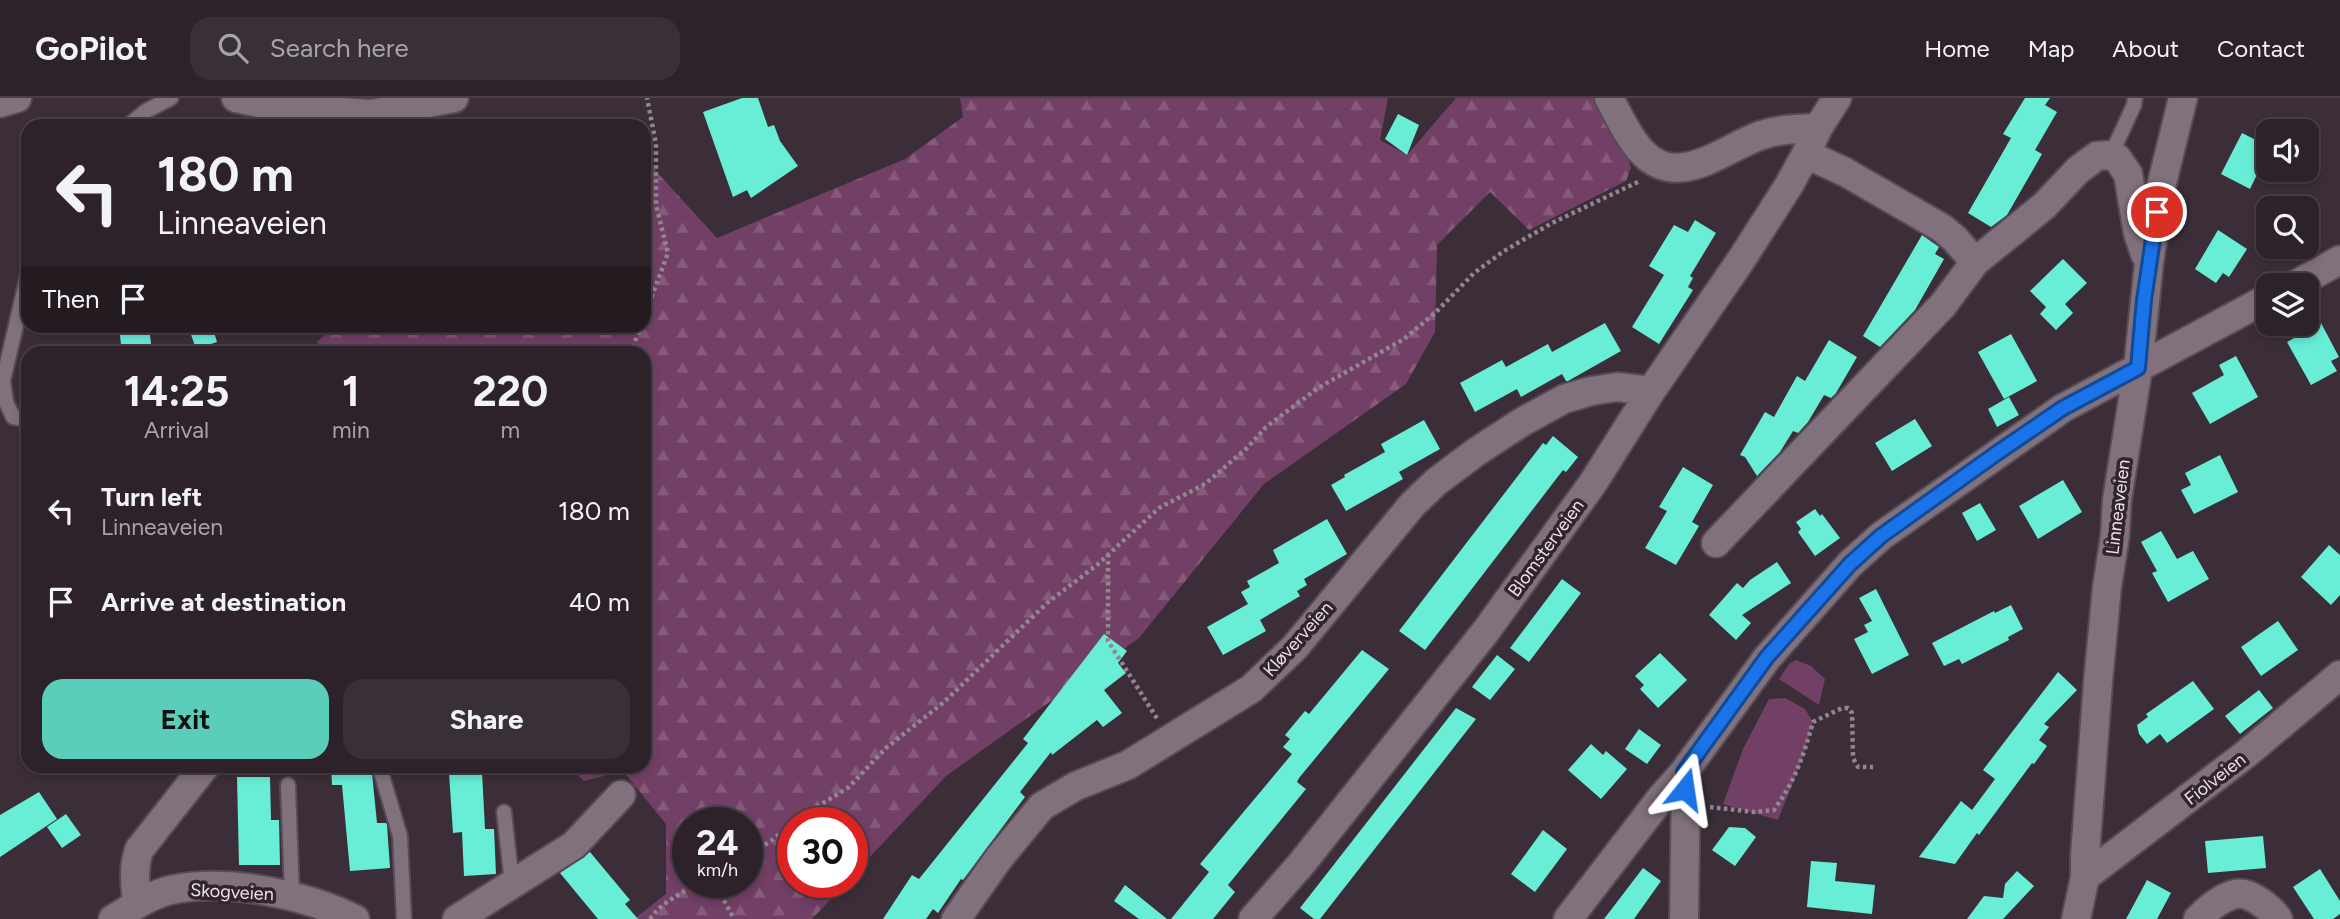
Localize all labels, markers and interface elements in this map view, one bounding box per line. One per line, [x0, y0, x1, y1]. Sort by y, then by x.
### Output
search box [190, 17, 680, 80]
text: GoPilot [35, 29, 148, 68]
icon: search [214, 29, 252, 67]
text: Search here [270, 32, 409, 64]
text: Home [1924, 34, 1990, 63]
text: Map [2028, 34, 2074, 63]
text: About [2112, 34, 2179, 63]
text: Contact [2217, 34, 2305, 63]
map controls [2256, 119, 2319, 336]
button: sound [2256, 119, 2319, 182]
text: 180 m [157, 144, 294, 203]
icon: left [42, 147, 133, 238]
pin [2127, 182, 2187, 242]
icon: arrive [2138, 193, 2176, 231]
button: search [2256, 196, 2319, 259]
text: Linneaveien [157, 204, 327, 242]
button: layers [2256, 273, 2319, 336]
icon: arrive [114, 280, 152, 318]
text: Then [42, 283, 100, 315]
text: 14:25 [124, 366, 229, 417]
text: 1 [342, 366, 360, 417]
text: 220 [472, 366, 548, 417]
text: Arrival [144, 416, 209, 444]
text: min [332, 416, 370, 444]
text: m [501, 416, 520, 444]
street label: Linneaveien [2101, 458, 2135, 556]
text: Turn left [101, 481, 202, 513]
icon: left [42, 492, 80, 530]
text: 180 m [558, 495, 630, 527]
street label: Blomsterveien [1503, 495, 1589, 601]
text: Linneaveien [101, 513, 223, 541]
icon: arrive [42, 583, 80, 621]
text: Arrive at destination [101, 586, 346, 618]
text: 40 m [569, 586, 630, 618]
street label: Kløverveien [1259, 597, 1337, 681]
button: Exit [42, 679, 329, 759]
button: Share [343, 679, 630, 759]
street label: Fiolveien [2180, 748, 2250, 810]
position arrow [1648, 752, 1722, 826]
speed limit sign: 30 [777, 807, 868, 898]
text: 24 [696, 822, 739, 864]
text: km/h [697, 859, 738, 881]
street label: Skogveien [190, 879, 274, 905]

